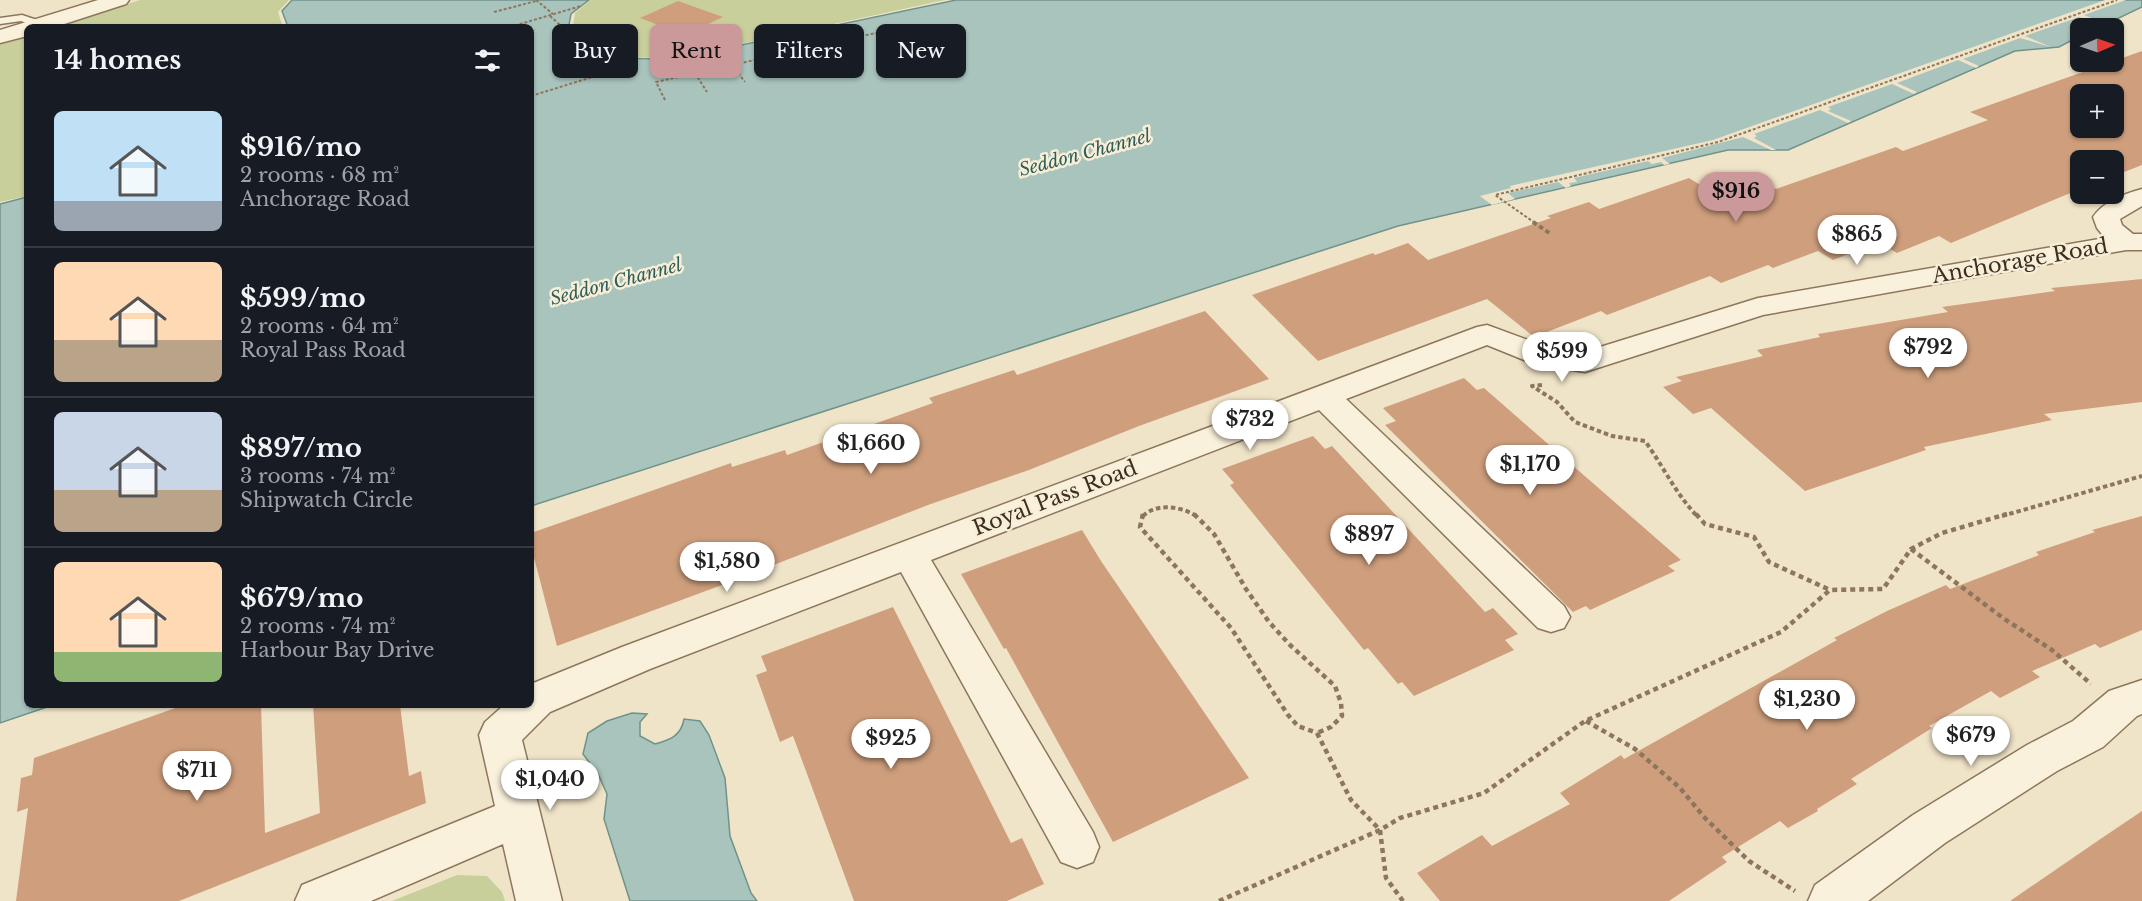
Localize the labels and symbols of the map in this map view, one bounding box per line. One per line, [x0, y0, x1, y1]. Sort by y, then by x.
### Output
north arrow [2070, 18, 2124, 72]
water label: Seddon Channel [1017, 125, 1154, 181]
pin: $916 [1700, 172, 1772, 223]
pin: $865 [1821, 215, 1893, 266]
street label: Anchorage Road [1929, 233, 2110, 289]
water label: Seddon Channel [548, 254, 685, 310]
pin: $792 [1892, 328, 1964, 379]
pin: $599 [1526, 332, 1598, 383]
pin: $732 [1214, 400, 1286, 451]
pin: $1,660 [822, 424, 920, 475]
pin: $1,170 [1481, 445, 1579, 496]
street label: Royal Pass Road [969, 455, 1141, 541]
pin: $897 [1333, 515, 1405, 566]
pin: $1,580 [678, 542, 776, 593]
pin: $1,230 [1758, 680, 1856, 731]
pin: $679 [1935, 716, 2007, 767]
pin: $925 [855, 719, 927, 770]
pin: $711 [161, 751, 233, 802]
pin: $1,040 [501, 760, 599, 811]

